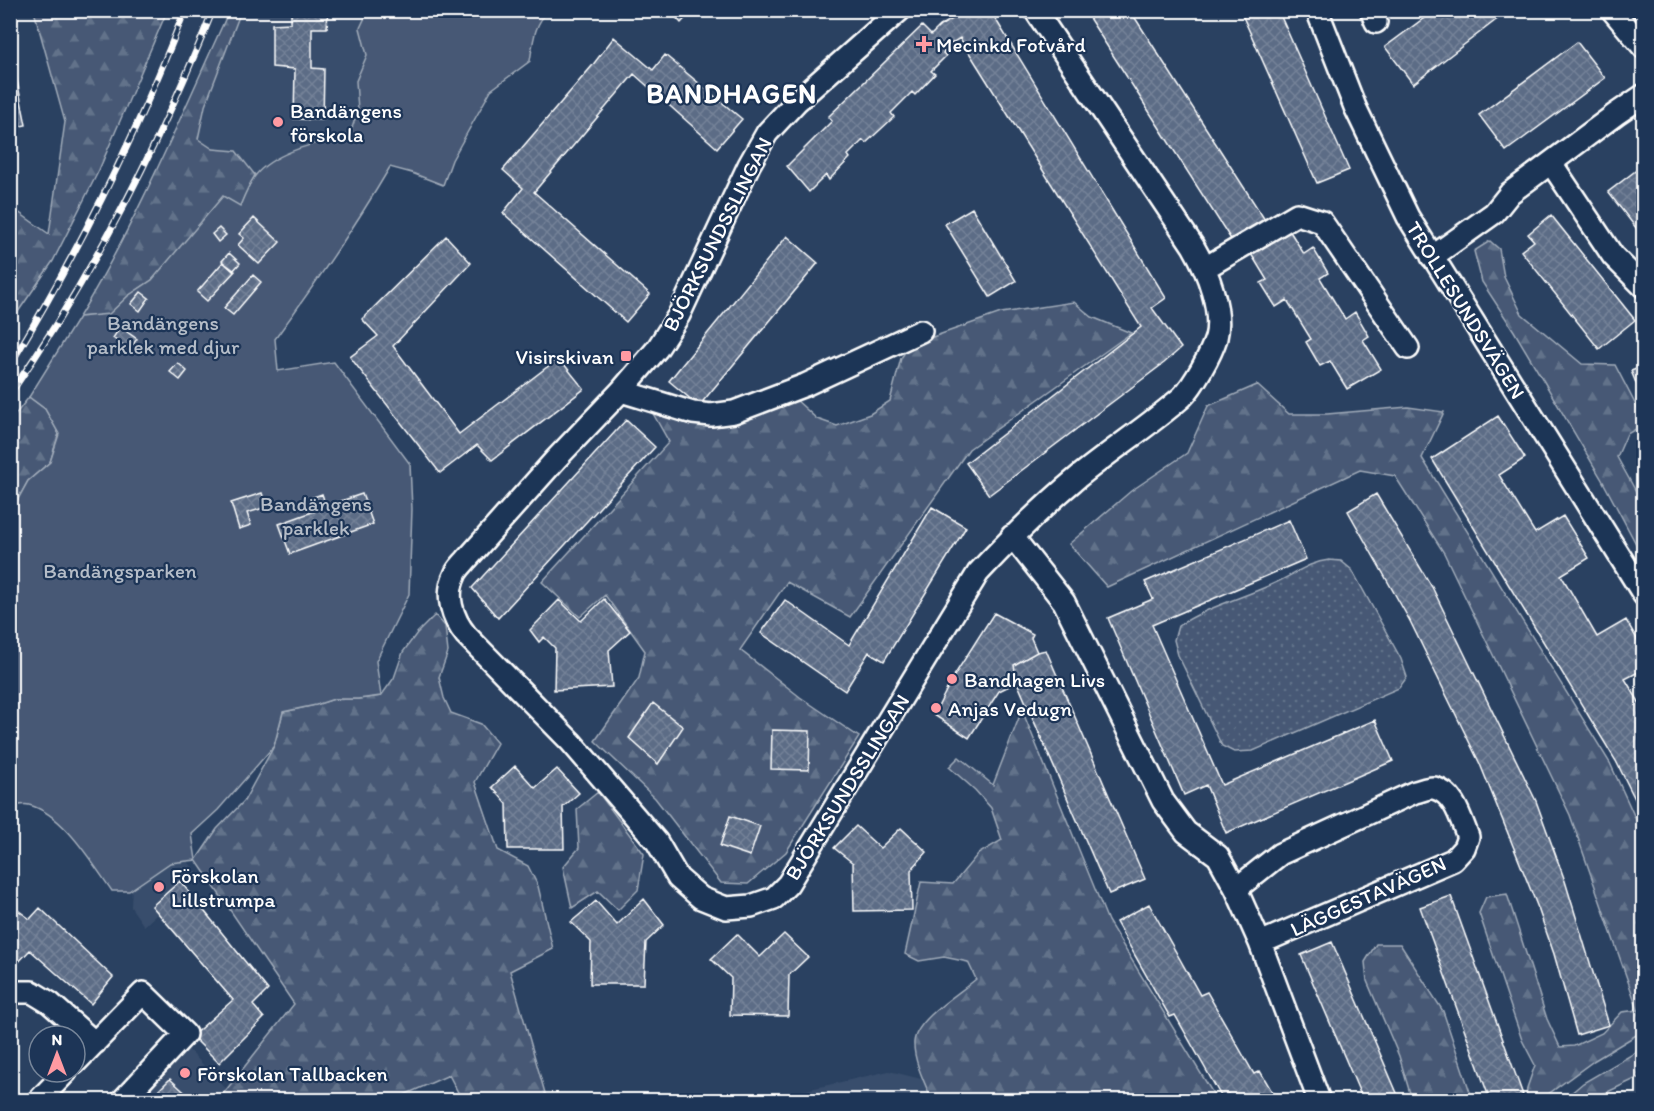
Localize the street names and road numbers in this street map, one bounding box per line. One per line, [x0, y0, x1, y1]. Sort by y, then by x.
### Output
street label: BJÖRKSUNDSSLINGAN [657, 133, 777, 335]
street label: TROLLESUNDSVÄGEN [1401, 217, 1531, 403]
street label: BJÖRKSUNDSSLINGAN [780, 689, 914, 885]
street label: LÄGGESTAVÄGEN [1286, 851, 1450, 941]

